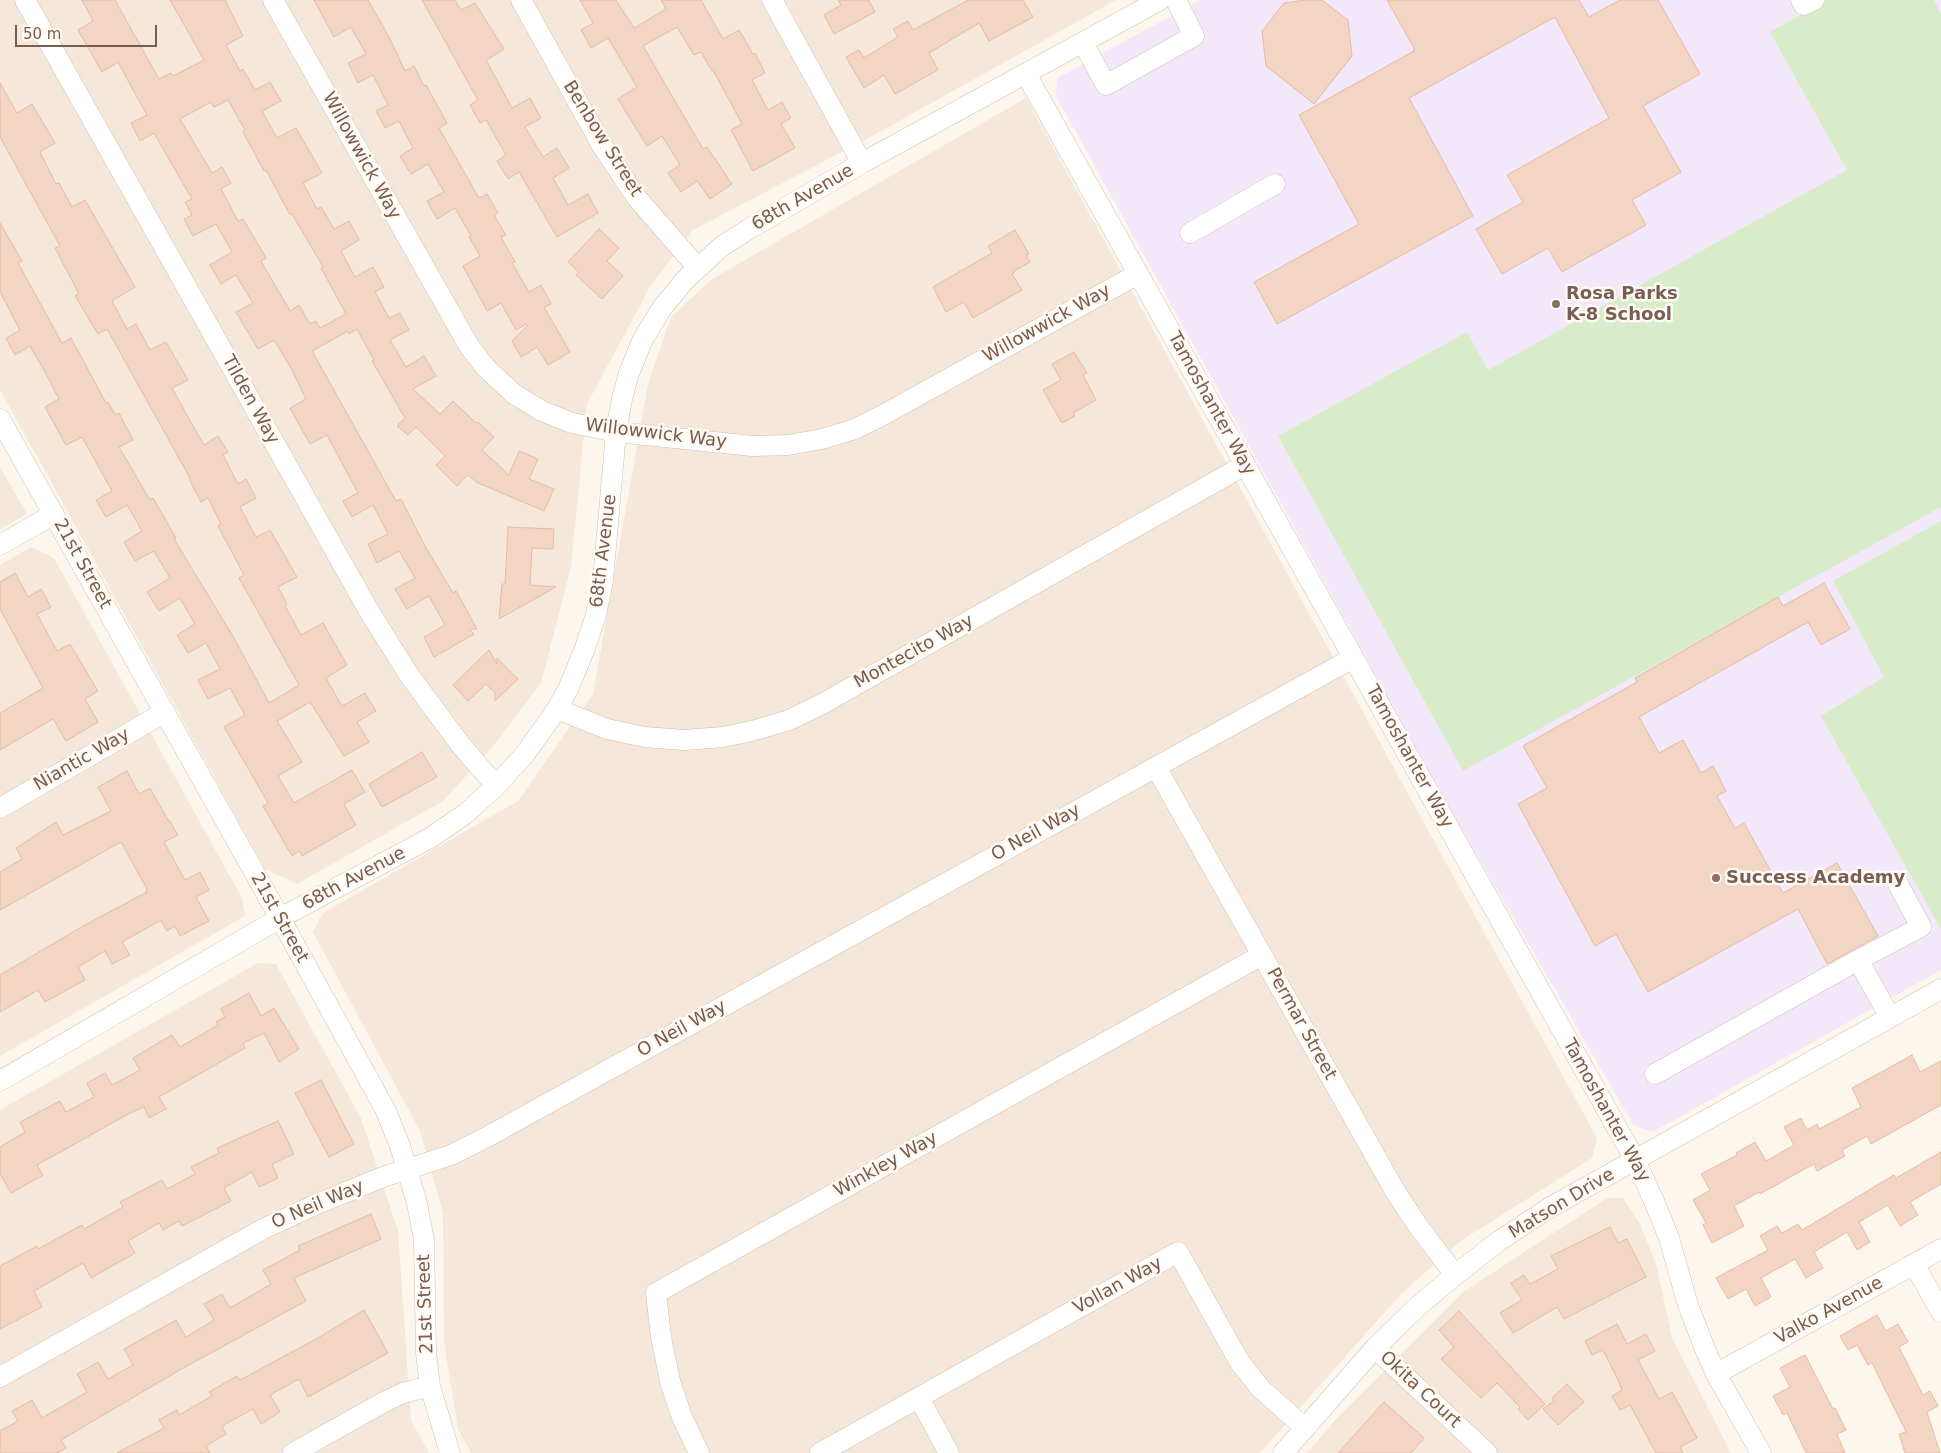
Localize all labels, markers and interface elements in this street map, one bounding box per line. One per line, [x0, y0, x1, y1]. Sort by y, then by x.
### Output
scale bar [18, 15, 160, 47]
text: 50 m [23, 25, 61, 43]
street label: Benbow Street [558, 77, 646, 201]
street label: Willowwick Way [317, 89, 405, 223]
street label: 68th Avenue [748, 160, 858, 236]
street label: Willowwick Way [980, 280, 1114, 368]
place label: Rosa Parks K-8 School [1566, 283, 1678, 326]
marker: Rosa Parks K-8 School [1550, 298, 1562, 310]
street label: Tamoshanter Way [1163, 329, 1259, 479]
street label: Tilden Way [217, 352, 283, 448]
street label: Willowwick Way [584, 415, 728, 453]
street label: 68th Avenue [586, 493, 622, 609]
street label: 21st Street [48, 515, 116, 613]
street label: Montecito Way [851, 610, 977, 694]
street label: Tamoshanter Way [1361, 682, 1457, 832]
street label: Niantic Way [30, 724, 134, 796]
street label: O Neil Way [988, 800, 1084, 866]
street label: 68th Avenue [299, 843, 409, 915]
place label: Success Academy [1726, 867, 1905, 889]
street label: 21st Street [245, 869, 313, 967]
marker: Success Academy [1710, 872, 1722, 884]
street label: Permar Street [1261, 964, 1341, 1084]
street label: O Neil Way [634, 996, 730, 1062]
street label: Tamoshanter Way [1558, 1036, 1654, 1186]
street label: Winkley Way [830, 1128, 942, 1202]
street label: Matson Drive [1505, 1164, 1619, 1244]
street label: O Neil Way [268, 1176, 368, 1234]
street label: Vollan Way [1070, 1253, 1166, 1319]
street label: 21st Street [413, 1254, 439, 1354]
street label: Valko Avenue [1771, 1272, 1887, 1350]
street label: Okita Court [1375, 1347, 1465, 1433]

